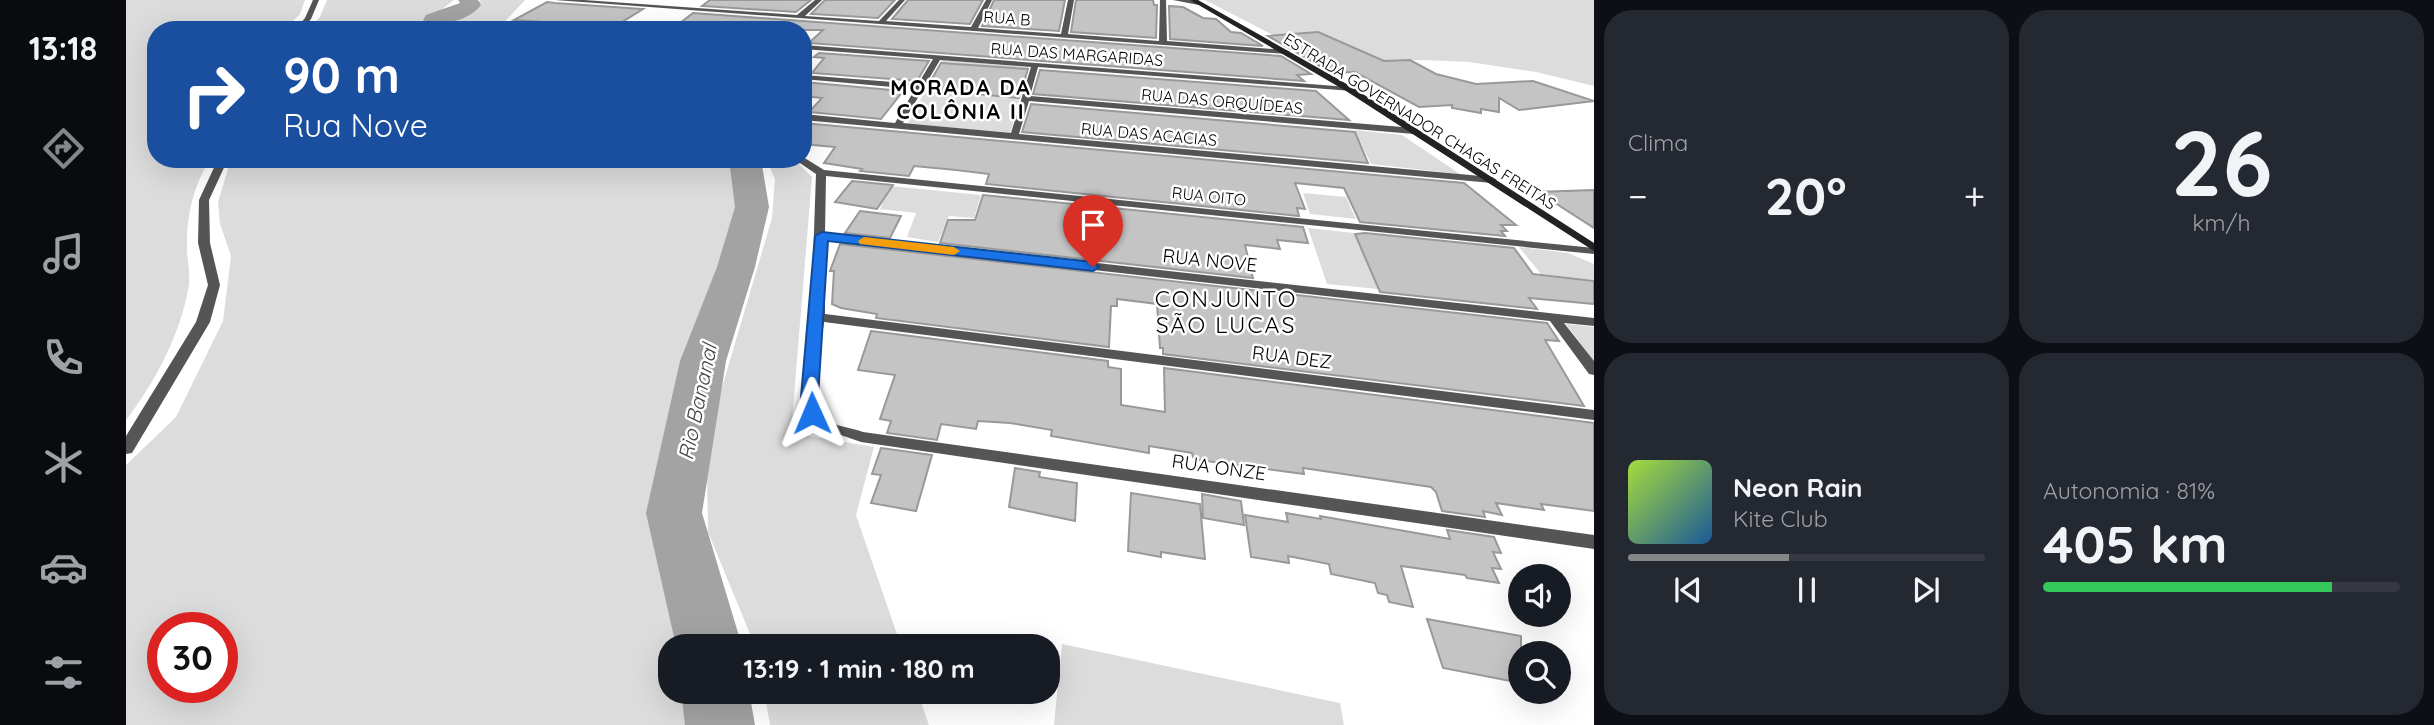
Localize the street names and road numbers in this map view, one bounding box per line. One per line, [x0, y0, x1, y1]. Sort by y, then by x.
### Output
street label: RUA B [983, 6, 1031, 30]
street label: ESTRADA GOVERNADOR CHAGAS FREITAS [1280, 28, 1560, 214]
street label: RUA DAS MARGARIDAS [990, 38, 1164, 70]
street label: RUA DAS ORQUÍDEAS [1140, 84, 1304, 118]
street label: RUA DAS ACACIAS [1080, 118, 1218, 150]
street label: RUA OITO [1171, 182, 1247, 210]
street label: RUA NOVE [1161, 243, 1259, 277]
street label: RUA DEZ [1251, 340, 1333, 374]
street label: RUA ONZE [1170, 449, 1268, 485]

